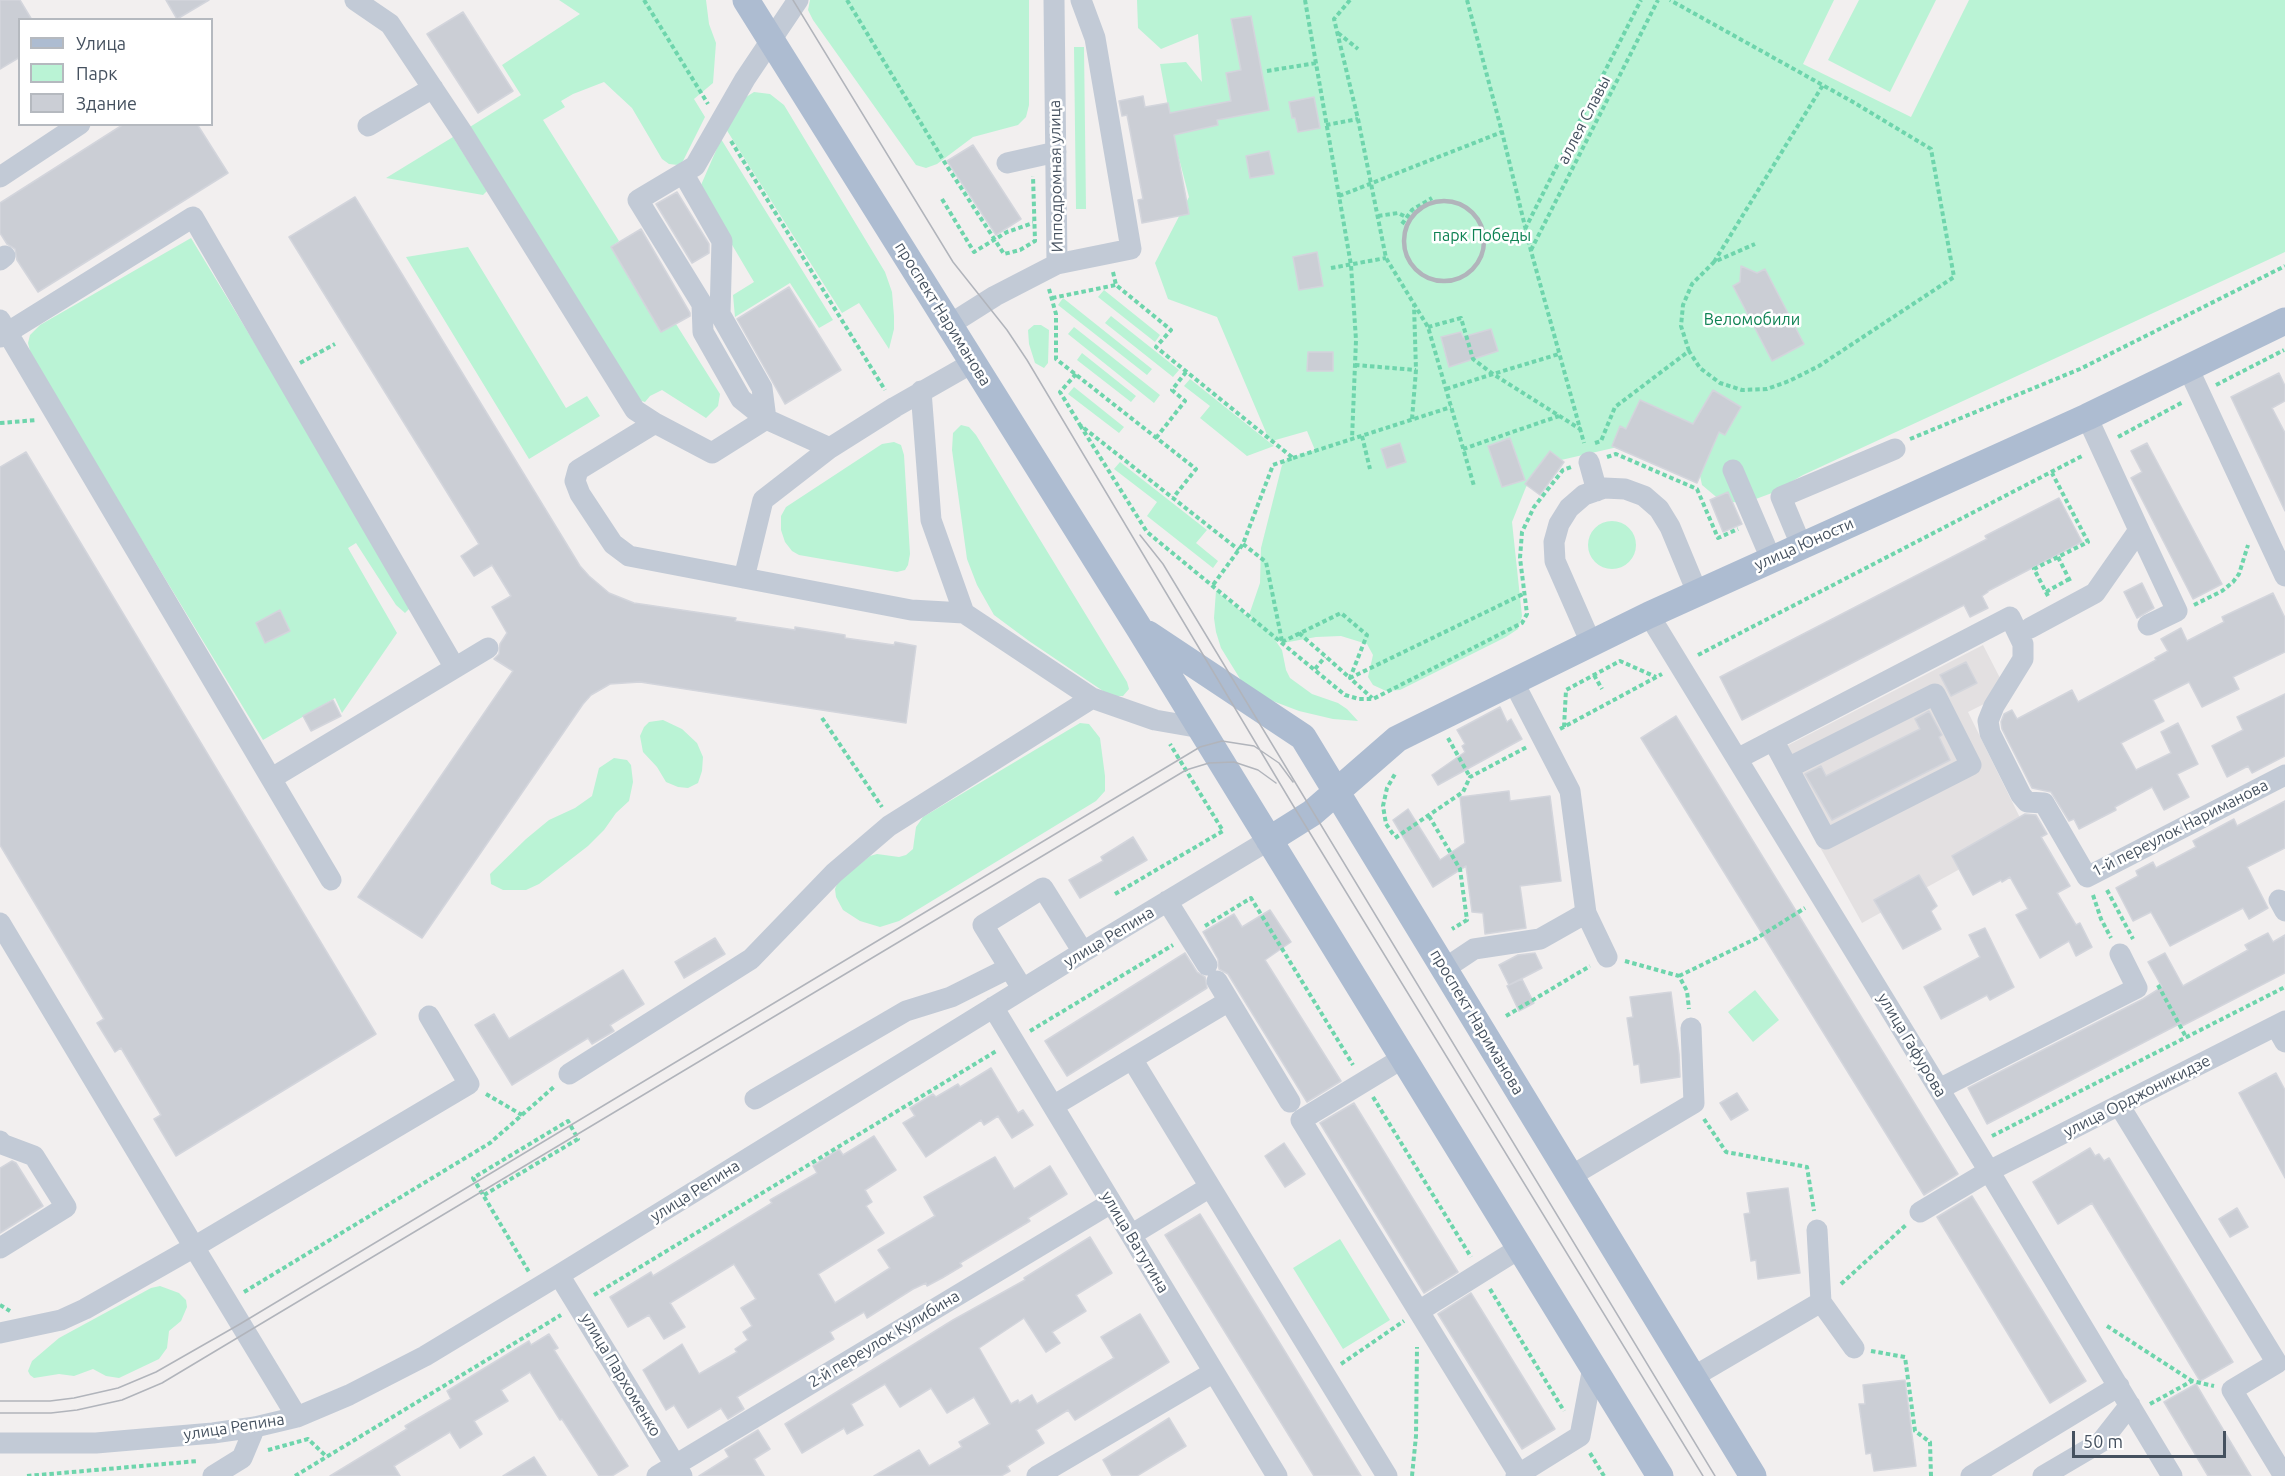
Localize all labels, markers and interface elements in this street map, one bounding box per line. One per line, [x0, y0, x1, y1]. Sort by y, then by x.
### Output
legend [18, 18, 213, 126]
text: Улица [76, 33, 126, 53]
text: Парк [76, 63, 117, 83]
street label: аллея Славы [1554, 73, 1614, 167]
text: Здание [76, 93, 137, 113]
street label: Ипподромная улица [1045, 100, 1067, 252]
park label: парк Победы [1433, 226, 1531, 246]
street label: проспект Нариманова [891, 238, 995, 390]
park label: Веломобили [1704, 310, 1800, 330]
street label: улица Юности [1751, 514, 1857, 574]
street label: 1-й переулок Нариманова [2089, 775, 2271, 881]
street label: улица Репина [1060, 903, 1158, 971]
street label: проспект Нариманова [1426, 946, 1528, 1098]
street label: улица Гафурова [1873, 990, 1951, 1100]
street label: улица Орджоникидзе [2060, 1051, 2214, 1141]
street label: улица Репина [647, 1156, 743, 1226]
street label: улица Ватутина [1097, 1188, 1173, 1296]
street label: 2-й переулок Кулибина [805, 1286, 963, 1392]
street label: улица Пархоменко [577, 1310, 665, 1440]
street label: улица Репина [182, 1410, 286, 1444]
scale bar [2075, 1419, 2230, 1457]
text: 50 m [2083, 1431, 2123, 1451]

